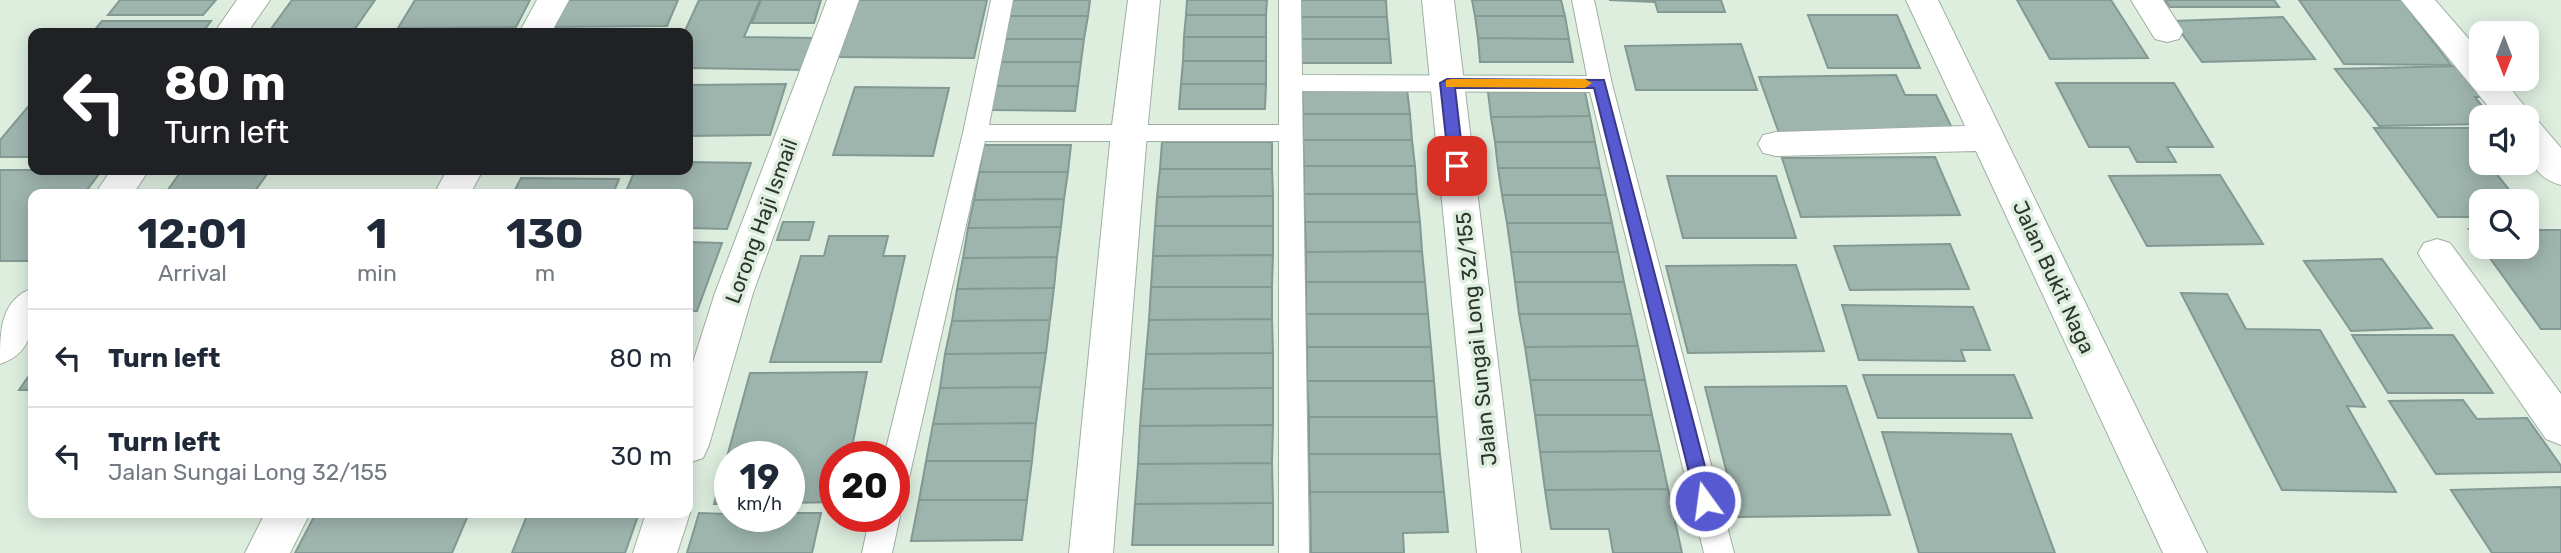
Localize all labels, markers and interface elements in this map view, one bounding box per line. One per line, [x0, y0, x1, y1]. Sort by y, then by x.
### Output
north arrow [2469, 21, 2539, 91]
map controls [2469, 21, 2539, 259]
text: 80 m [164, 54, 286, 112]
icon: left [49, 56, 140, 147]
button: sound [2469, 105, 2539, 175]
text: Turn left [164, 113, 289, 151]
street label: Lorong Haji Ismail [720, 135, 802, 307]
pin [1427, 136, 1487, 196]
icon: arrive [1438, 147, 1476, 185]
button: search [2469, 189, 2539, 259]
street label: Jalan Bukit Naga [2008, 197, 2100, 357]
text: 12:01 [138, 209, 247, 259]
text: 1 [366, 209, 387, 259]
text: 130 [506, 209, 583, 259]
street label: Jalan Sungai Long 32/155 [1450, 211, 1502, 467]
text: Arrival [158, 259, 227, 287]
text: min [357, 259, 397, 287]
text: m [535, 259, 555, 287]
icon: left [49, 339, 87, 377]
text: Turn left [108, 343, 220, 374]
text: 80 m [609, 343, 672, 374]
text: Turn left [108, 427, 220, 458]
icon: left [49, 437, 87, 475]
text: 30 m [610, 441, 672, 472]
speed limit sign: 20 [819, 441, 910, 532]
text: 19 [740, 456, 779, 498]
text: Jalan Sungai Long 32/155 [108, 458, 387, 486]
position arrow [1668, 464, 1742, 538]
text: km/h [737, 493, 782, 515]

